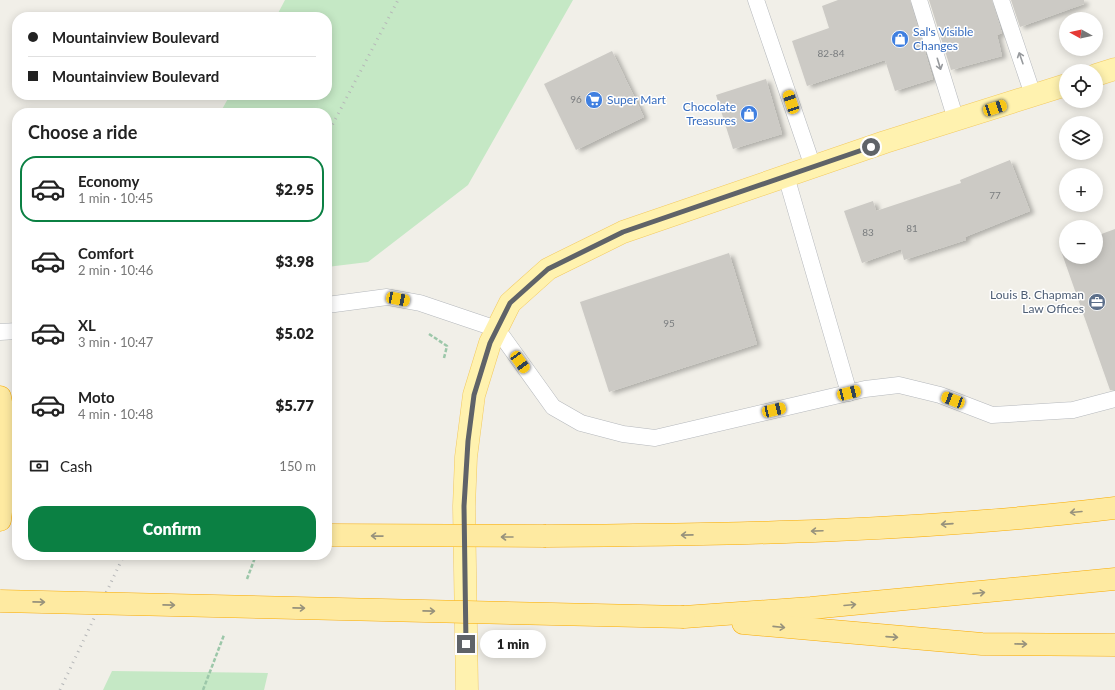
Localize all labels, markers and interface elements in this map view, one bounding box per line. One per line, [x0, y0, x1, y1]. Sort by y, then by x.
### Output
north arrow [1059, 12, 1103, 56]
map controls [1059, 12, 1103, 264]
place label: Sal's Visible Changes [913, 24, 973, 53]
text: Mountainview Boulevard [52, 28, 219, 46]
shop icon: Sal's Visible Changes [890, 29, 910, 49]
house number: 82-84 [818, 47, 845, 59]
one-way arrow [1017, 52, 1024, 65]
one-way arrow [936, 58, 944, 70]
button: locate [1059, 64, 1103, 108]
text: Mountainview Boulevard [52, 67, 219, 85]
car [781, 89, 801, 115]
supermarket icon: Super Mart [584, 90, 604, 110]
place label: Super Mart [607, 92, 667, 107]
house number: 96 [570, 93, 582, 105]
place label: Chocolate Treasures [683, 99, 736, 128]
car [982, 99, 1008, 117]
shop icon: Chocolate Treasures [739, 104, 759, 124]
button: layers [1059, 116, 1103, 160]
text: Choose a ride [28, 121, 137, 143]
route start [862, 138, 880, 156]
button: + [1059, 168, 1103, 212]
icon: car [30, 171, 66, 207]
text: Economy [78, 172, 139, 190]
text: $2.95 [276, 180, 314, 198]
house number: 77 [989, 189, 1001, 201]
text: 1 min · 10:45 [78, 190, 153, 206]
button: − [1059, 220, 1103, 264]
house number: 81 [906, 222, 918, 234]
house number: 83 [862, 226, 874, 238]
icon: car [30, 243, 66, 279]
text: Comfort [78, 244, 134, 262]
text: $3.98 [276, 252, 314, 270]
text: 2 min · 10:46 [78, 262, 153, 278]
place label: Louis B. Chapman Law Offices [990, 287, 1084, 316]
car [385, 291, 411, 307]
office icon: Louis B. Chapman Law Offices [1087, 292, 1107, 312]
icon: car [30, 315, 66, 351]
text: XL [78, 316, 96, 334]
house number: 95 [663, 317, 675, 329]
text: $5.02 [276, 324, 314, 342]
text: 3 min · 10:47 [78, 334, 153, 350]
car [508, 349, 532, 375]
car [836, 384, 862, 402]
icon: car [30, 387, 66, 423]
text: Moto [78, 388, 115, 406]
car [940, 390, 966, 410]
text: $5.77 [276, 396, 314, 414]
car [761, 401, 787, 419]
text: 4 min · 10:48 [78, 406, 153, 422]
icon: cash [28, 455, 50, 477]
text: Cash [60, 457, 92, 475]
text: 150 m [279, 458, 316, 474]
button: Confirm [28, 506, 316, 552]
one-way arrow [1070, 509, 1083, 516]
one-way arrow [941, 520, 954, 527]
one-way arrow [811, 528, 824, 535]
one-way arrow [681, 531, 694, 539]
one-way arrow [371, 532, 384, 539]
one-way arrow [501, 533, 514, 541]
one-way arrow [972, 589, 985, 596]
one-way arrow [32, 598, 45, 606]
one-way arrow [162, 601, 175, 609]
one-way arrow [843, 601, 856, 608]
one-way arrow [292, 604, 305, 612]
one-way arrow [422, 607, 435, 615]
one-way arrow [772, 623, 785, 631]
callout: 1 min [480, 630, 546, 658]
one-way arrow [885, 633, 898, 640]
route end [457, 635, 475, 653]
text: 1 min [497, 636, 529, 652]
one-way arrow [1014, 640, 1027, 648]

